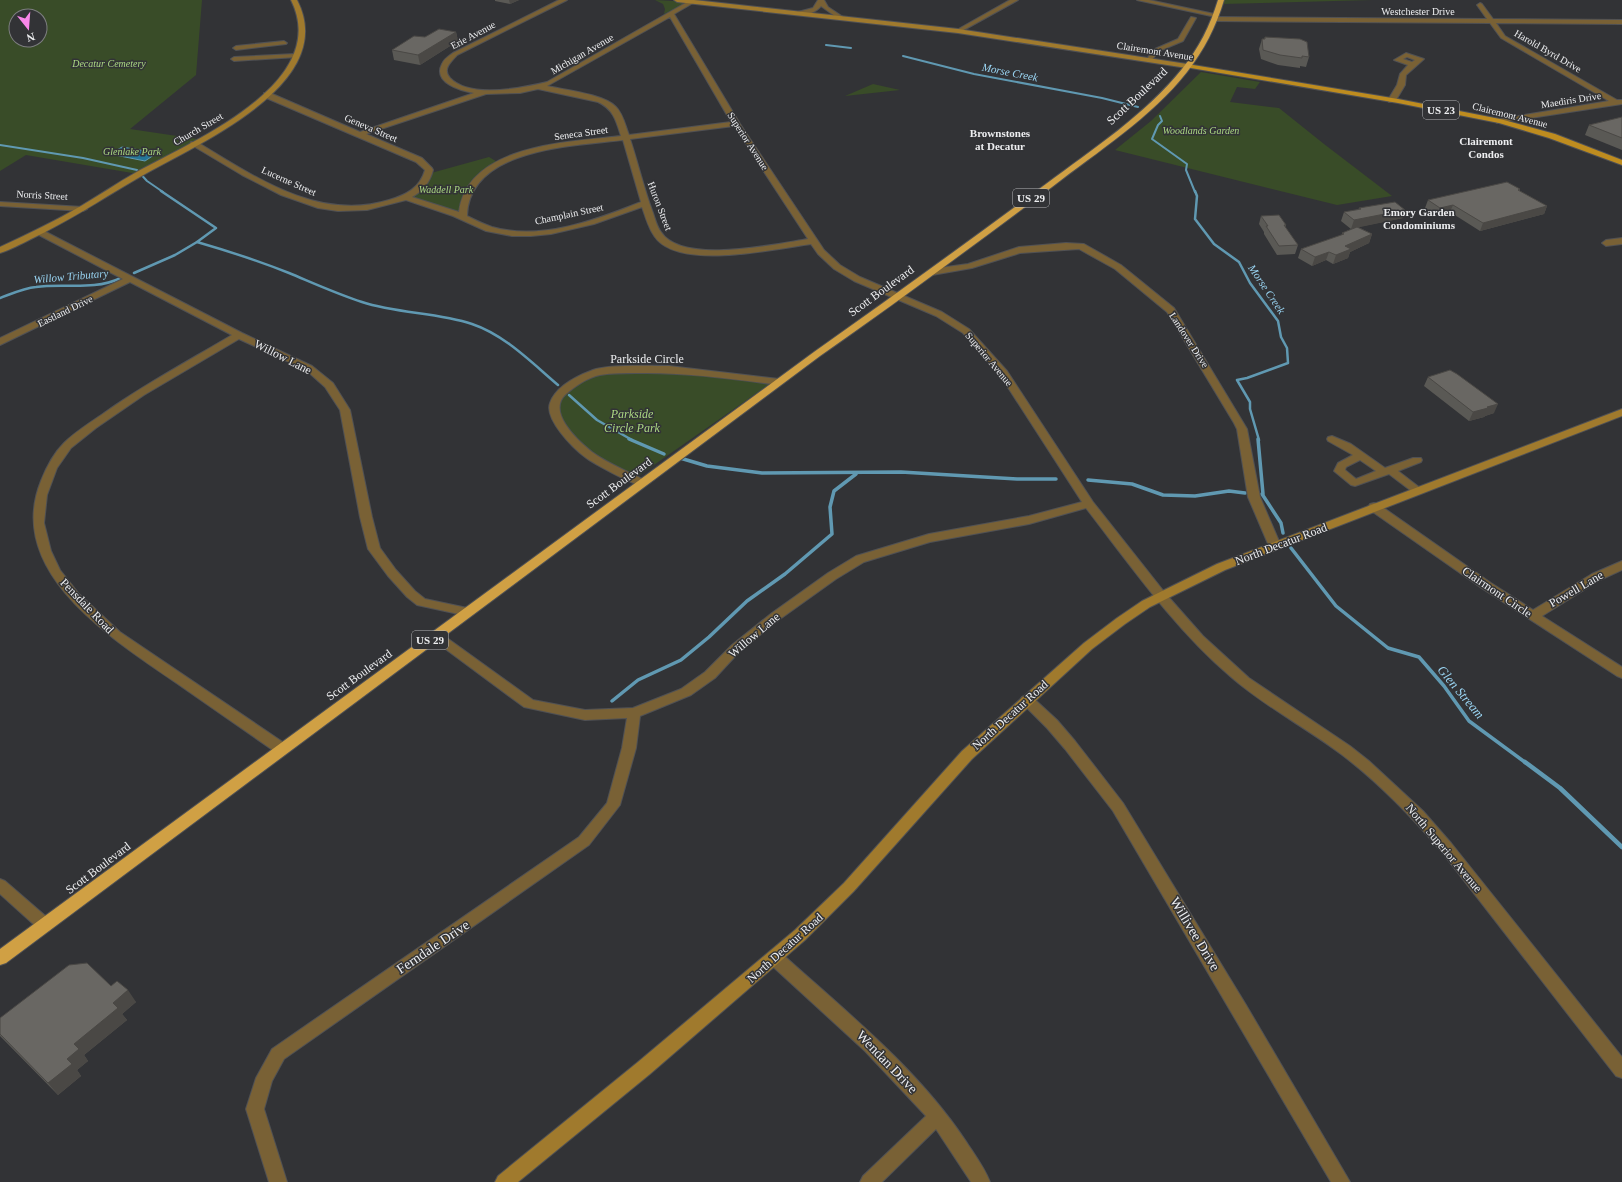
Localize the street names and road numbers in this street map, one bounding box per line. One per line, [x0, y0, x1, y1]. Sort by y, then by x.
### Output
street label: Westchester Drive [1381, 6, 1455, 17]
street label: Erie Avenue [449, 18, 498, 51]
street label: Harold Byrd Drive [1513, 27, 1584, 75]
street label: Michigan Avenue [549, 31, 616, 76]
street label: Clairemont Avenue [1116, 40, 1195, 63]
street label: Scott Boulevard [1104, 64, 1170, 128]
street label: Maediris Drive [1540, 90, 1602, 110]
street label: Clairemont Avenue [1471, 100, 1549, 130]
road number: US 23 [1423, 101, 1459, 119]
street label: Church Street [171, 110, 225, 148]
street label: Superior Avenue [725, 110, 771, 172]
street label: Geneva Street [343, 112, 399, 144]
street label: Seneca Street [553, 124, 609, 142]
street label: Lucerne Street [260, 164, 318, 198]
street label: Huron Street [646, 180, 674, 232]
street label: Norris Street [16, 188, 68, 202]
road number: US 29 [1013, 189, 1049, 207]
street label: Champlain Street [534, 201, 604, 227]
street label: Scott Boulevard [845, 263, 917, 319]
street label: Eastland Drive [36, 293, 95, 329]
street label: Landover Drive [1167, 310, 1211, 370]
street label: Superior Avenue [963, 330, 1015, 389]
street label: Willow Lane [252, 337, 314, 377]
street label: Parkside Circle [610, 352, 684, 366]
street label: Scott Boulevard [583, 455, 655, 511]
street label: North Decatur Road [1233, 520, 1329, 568]
street label: Clairmont Circle [1460, 564, 1534, 620]
street label: Powell Lane [1546, 568, 1606, 610]
street label: Pensdale Road [57, 576, 117, 636]
street label: Willow Lane [726, 610, 782, 660]
road number: US 29 [412, 631, 448, 649]
street label: Scott Boulevard [323, 647, 395, 703]
street label: North Decatur Road [969, 677, 1051, 753]
street label: North Superior Avenue [1403, 801, 1485, 895]
street label: Scott Boulevard [63, 839, 133, 897]
street label: Willivee Drive [1167, 895, 1223, 973]
street label: North Decatur Road [744, 910, 826, 986]
street label: Ferndale Drive [394, 917, 472, 977]
street label: Wendan Drive [854, 1028, 920, 1096]

